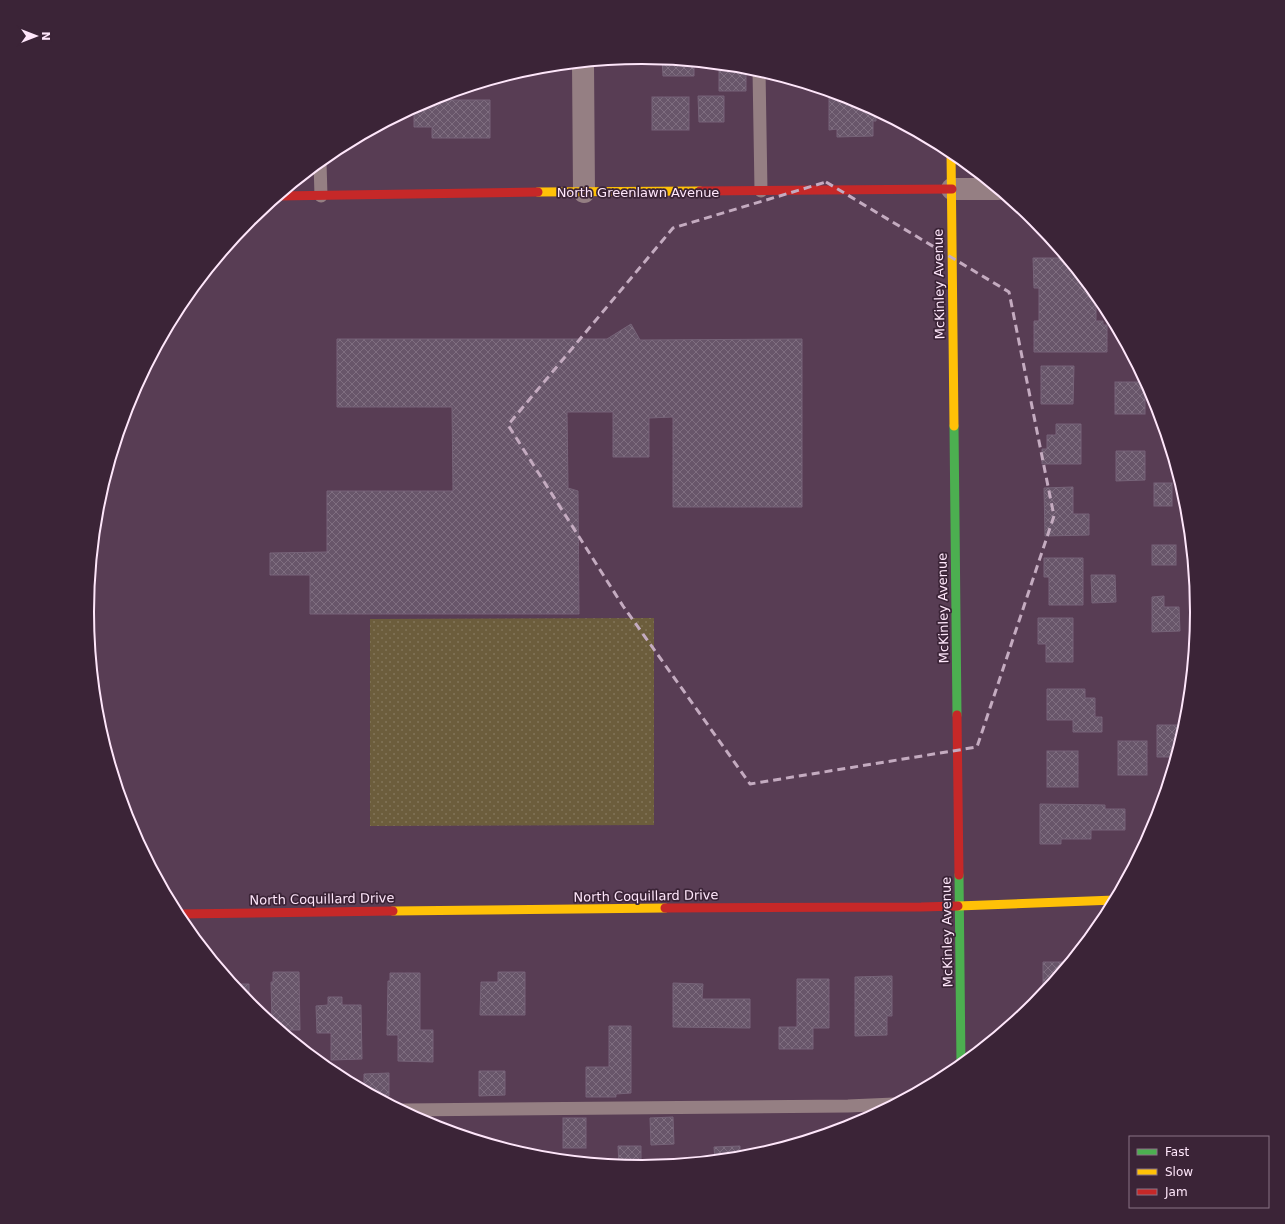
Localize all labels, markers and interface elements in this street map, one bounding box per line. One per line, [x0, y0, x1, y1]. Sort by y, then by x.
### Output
north arrow [16, 16, 56, 56]
text: N [39, 31, 52, 41]
street label: North Greenlawn Avenue [557, 185, 719, 200]
street label: McKinley Avenue [931, 229, 947, 339]
street label: McKinley Avenue [935, 553, 951, 663]
street label: McKinley Avenue [939, 877, 955, 987]
street label: North Coquillard Drive [573, 887, 719, 905]
street label: North Coquillard Drive [249, 890, 395, 908]
legend [1129, 1136, 1269, 1208]
text: Fast [1165, 1145, 1189, 1159]
text: Slow [1165, 1165, 1193, 1179]
text: Jam [1164, 1185, 1188, 1199]

